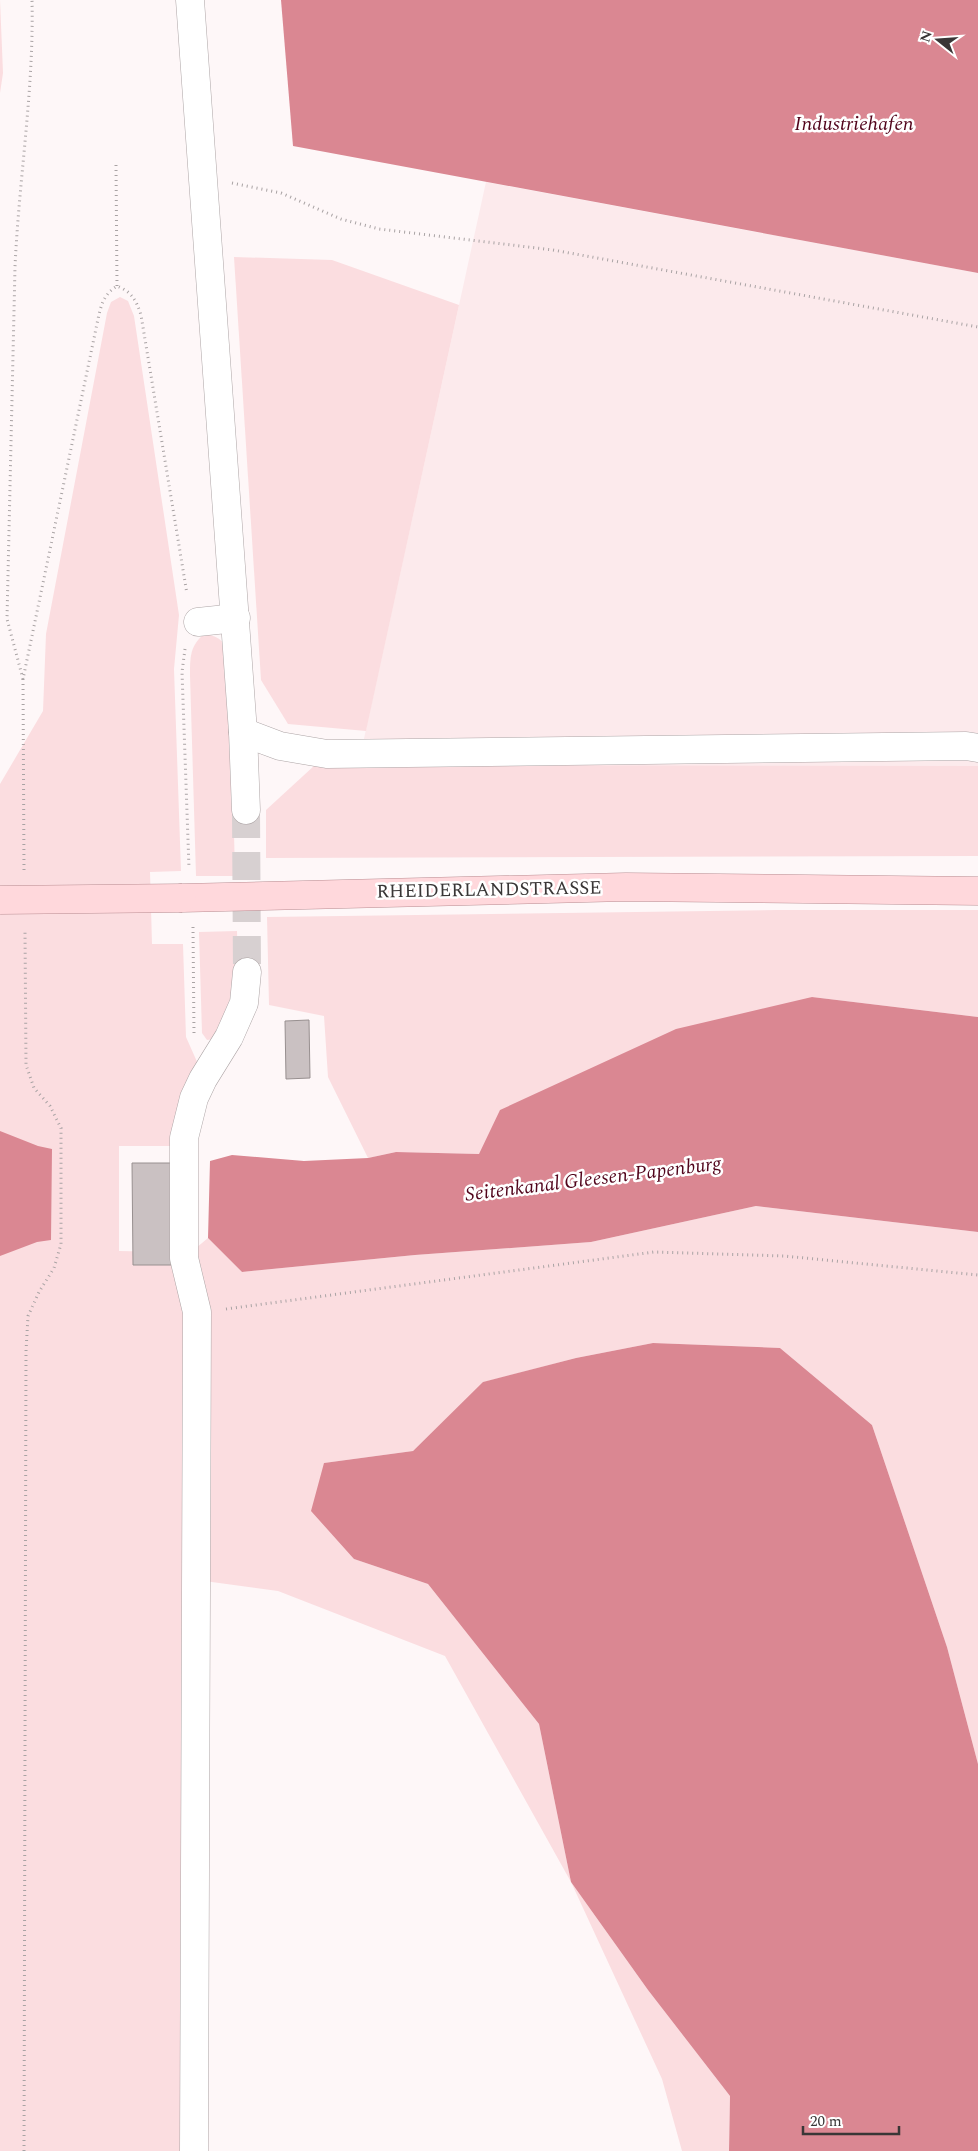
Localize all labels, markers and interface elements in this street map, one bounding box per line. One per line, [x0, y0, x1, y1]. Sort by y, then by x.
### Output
north arrow [913, 15, 963, 65]
text: N [914, 28, 938, 45]
water label: Industriehafen [794, 109, 914, 139]
street label: RHEIDERLANDSTRASSE [376, 874, 602, 906]
water label: Seitenkanal Gleesen-Papenburg [463, 1148, 724, 1210]
scale bar [803, 2104, 899, 2136]
text: 20 m [810, 2110, 842, 2133]

